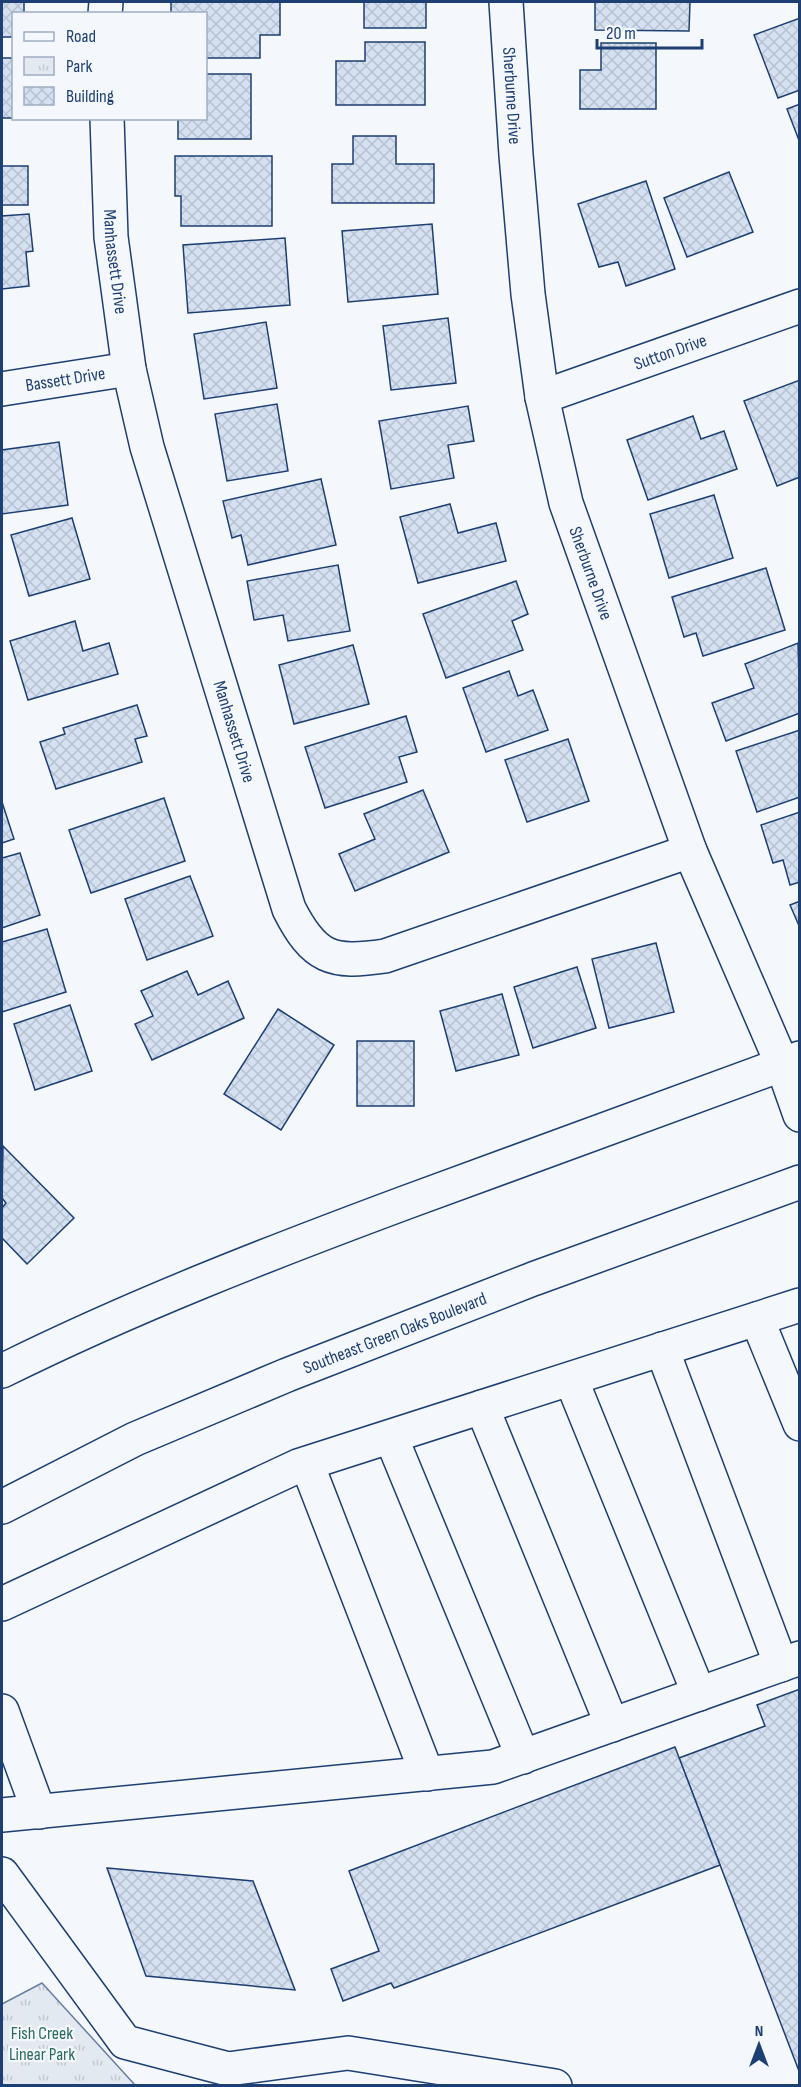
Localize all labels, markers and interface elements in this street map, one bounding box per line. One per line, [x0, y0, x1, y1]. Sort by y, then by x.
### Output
legend [12, 12, 207, 120]
scale bar [597, 12, 702, 50]
text: 20 m [606, 23, 636, 44]
text: Road [66, 26, 96, 47]
street label: Sherburne Drive [498, 47, 525, 145]
text: Park [66, 56, 92, 77]
text: Building [66, 86, 114, 107]
street label: Manhassett Drive [99, 209, 131, 315]
street label: Sutton Drive [631, 330, 710, 375]
street label: Bassett Drive [24, 363, 107, 396]
street label: Sherburne Drive [564, 524, 617, 623]
street label: Manhassett Drive [208, 678, 259, 785]
street label: Southeast Green Oaks Boulevard [300, 1288, 490, 1379]
north arrow [729, 2015, 789, 2075]
text: N [755, 2022, 763, 2041]
park label: Fish Creek Linear Park [9, 2023, 75, 2065]

